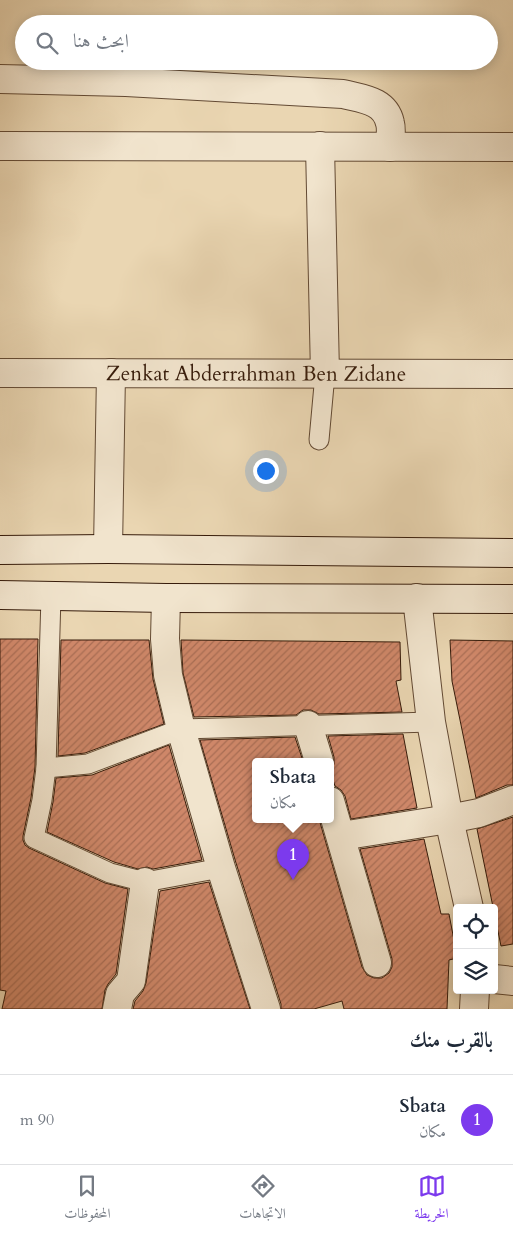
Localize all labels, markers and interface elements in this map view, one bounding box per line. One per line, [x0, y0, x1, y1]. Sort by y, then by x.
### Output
search box [15, 15, 498, 70]
text: ابحث هنا [73, 28, 129, 54]
icon: search [33, 29, 61, 57]
street label: Zenkat Abderrahman Ben Zidane [106, 359, 406, 388]
your location [253, 458, 279, 484]
popup [252, 758, 334, 823]
text: Sbata [270, 764, 316, 790]
text: مكان [270, 792, 297, 814]
pin: 1 [277, 839, 309, 880]
map controls [453, 904, 498, 994]
button: locate [453, 904, 498, 949]
button: layers [453, 949, 498, 994]
text: بالقرب منك [410, 1026, 493, 1055]
text: Sbata [400, 1093, 446, 1119]
text: 90 m [20, 1109, 54, 1131]
text: 1 [473, 1109, 481, 1131]
text: مكان [419, 1121, 446, 1143]
tab: المحفوظات [64, 1172, 111, 1227]
tab: الاتجاهات [239, 1172, 286, 1227]
tab: الخريطة [415, 1172, 449, 1227]

